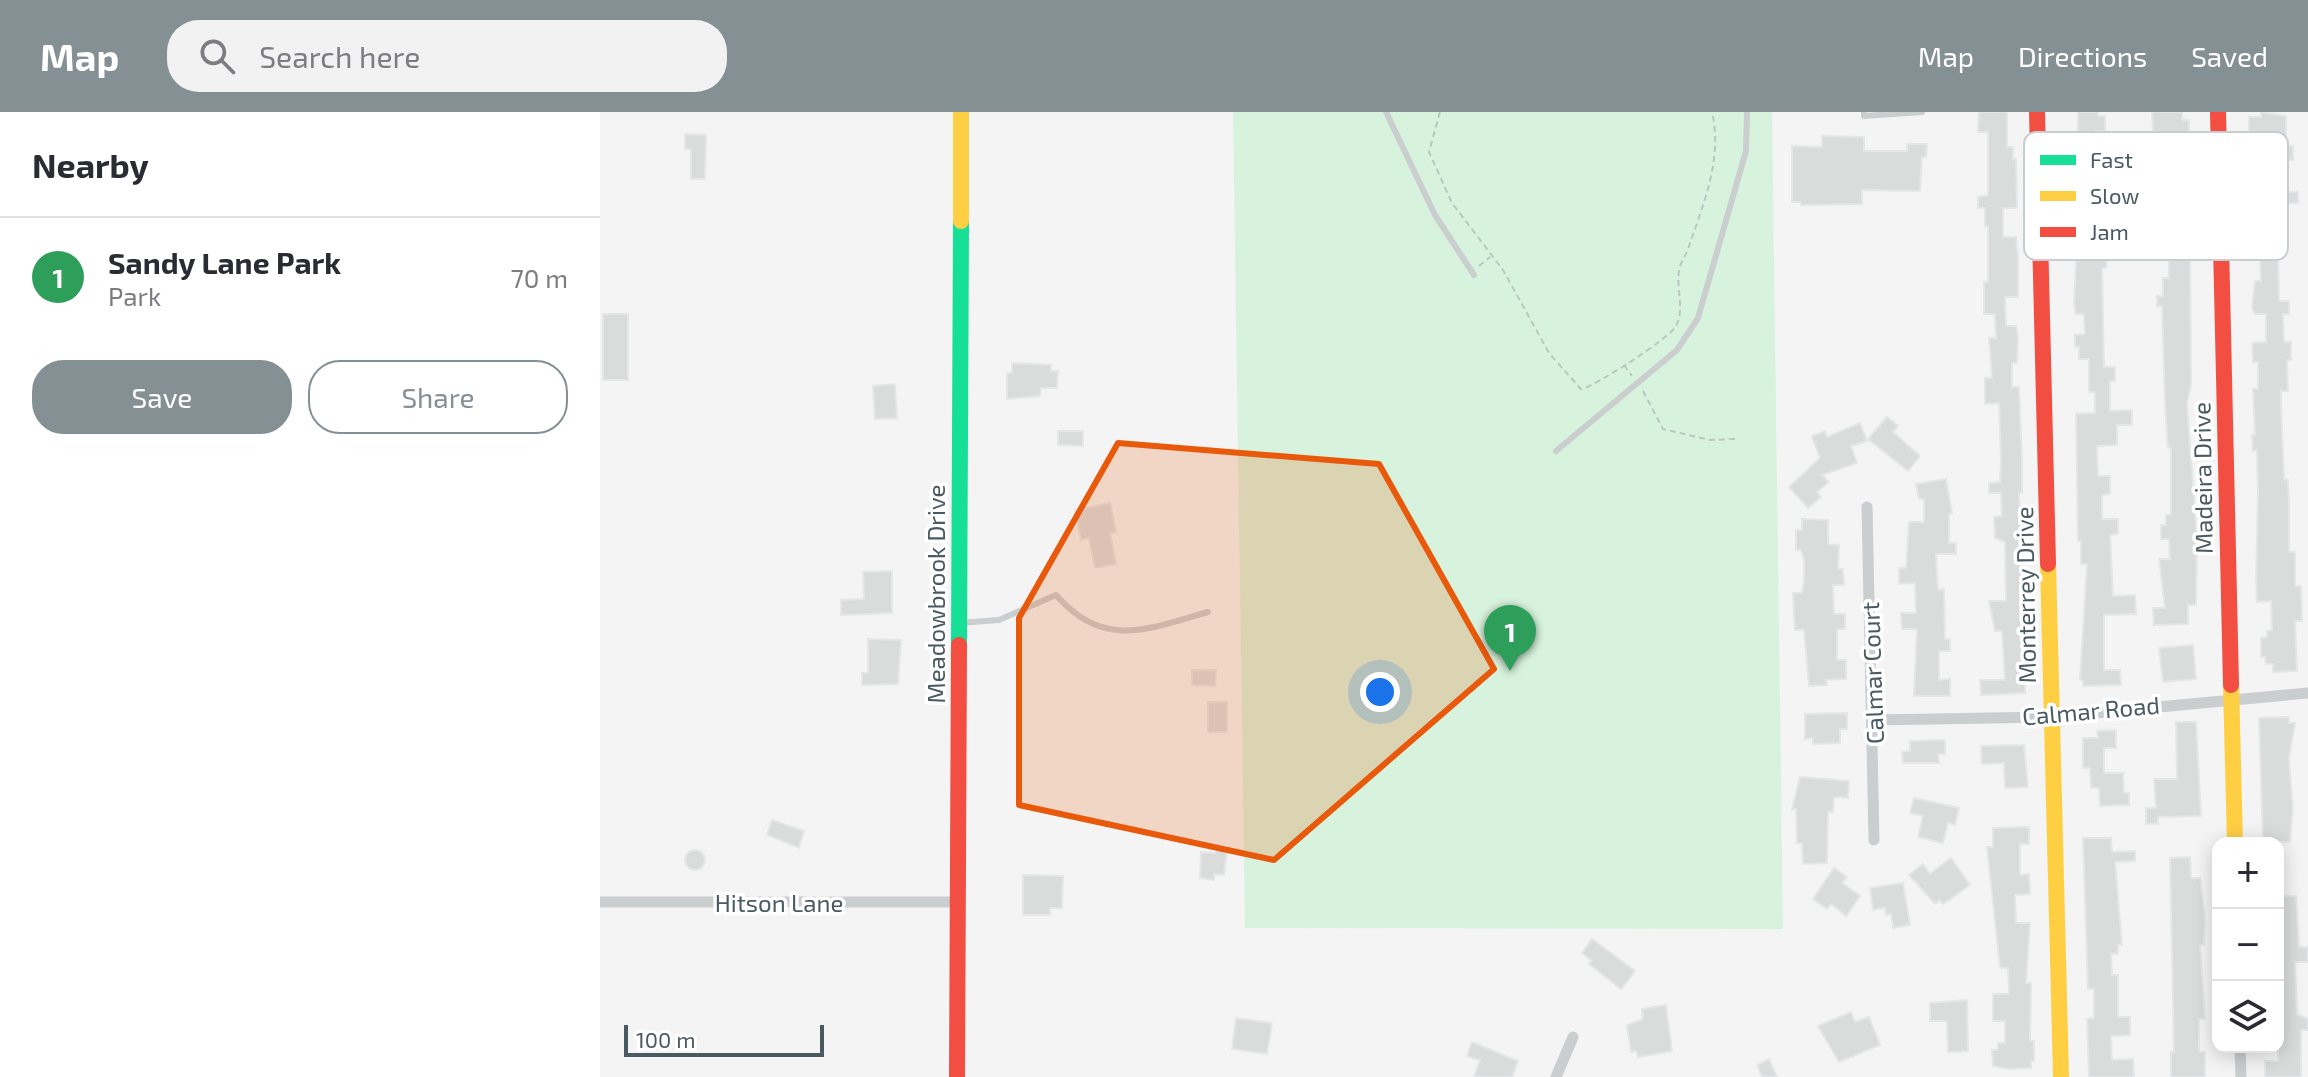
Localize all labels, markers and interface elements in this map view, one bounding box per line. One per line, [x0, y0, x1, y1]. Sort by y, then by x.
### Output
search box [167, 20, 727, 92]
text: Map [40, 33, 119, 79]
icon: search [195, 34, 239, 78]
text: Search here [259, 38, 420, 74]
text: Map [1918, 39, 1974, 73]
text: Directions [2018, 39, 2147, 73]
text: Saved [2191, 39, 2268, 73]
legend [2024, 132, 2288, 260]
text: Nearby [32, 144, 149, 185]
text: Fast [2090, 146, 2133, 172]
text: Slow [2090, 182, 2139, 208]
text: Jam [2090, 218, 2129, 244]
text: Sandy Lane Park [108, 244, 341, 280]
text: 1 [52, 262, 64, 293]
text: 70 m [510, 262, 568, 293]
text: Park [108, 280, 161, 311]
button: Save [32, 360, 292, 434]
button: Share [308, 360, 568, 434]
street label: Madeira Drive [2186, 402, 2218, 554]
street label: Meadowbrook Drive [921, 485, 950, 703]
street label: Monterrey Drive [2009, 506, 2041, 684]
street label: Calmar Court [1855, 601, 1889, 745]
pin: 1 [1484, 605, 1536, 671]
your location [1360, 672, 1400, 712]
street label: Calmar Road [2021, 690, 2161, 730]
map controls [2212, 837, 2284, 1053]
button: + [2212, 837, 2284, 909]
street label: Hitson Lane [715, 888, 843, 917]
button: − [2212, 909, 2284, 981]
button: layers [2212, 981, 2284, 1053]
scale bar [624, 1021, 824, 1057]
text: 100 m [636, 1026, 695, 1052]

